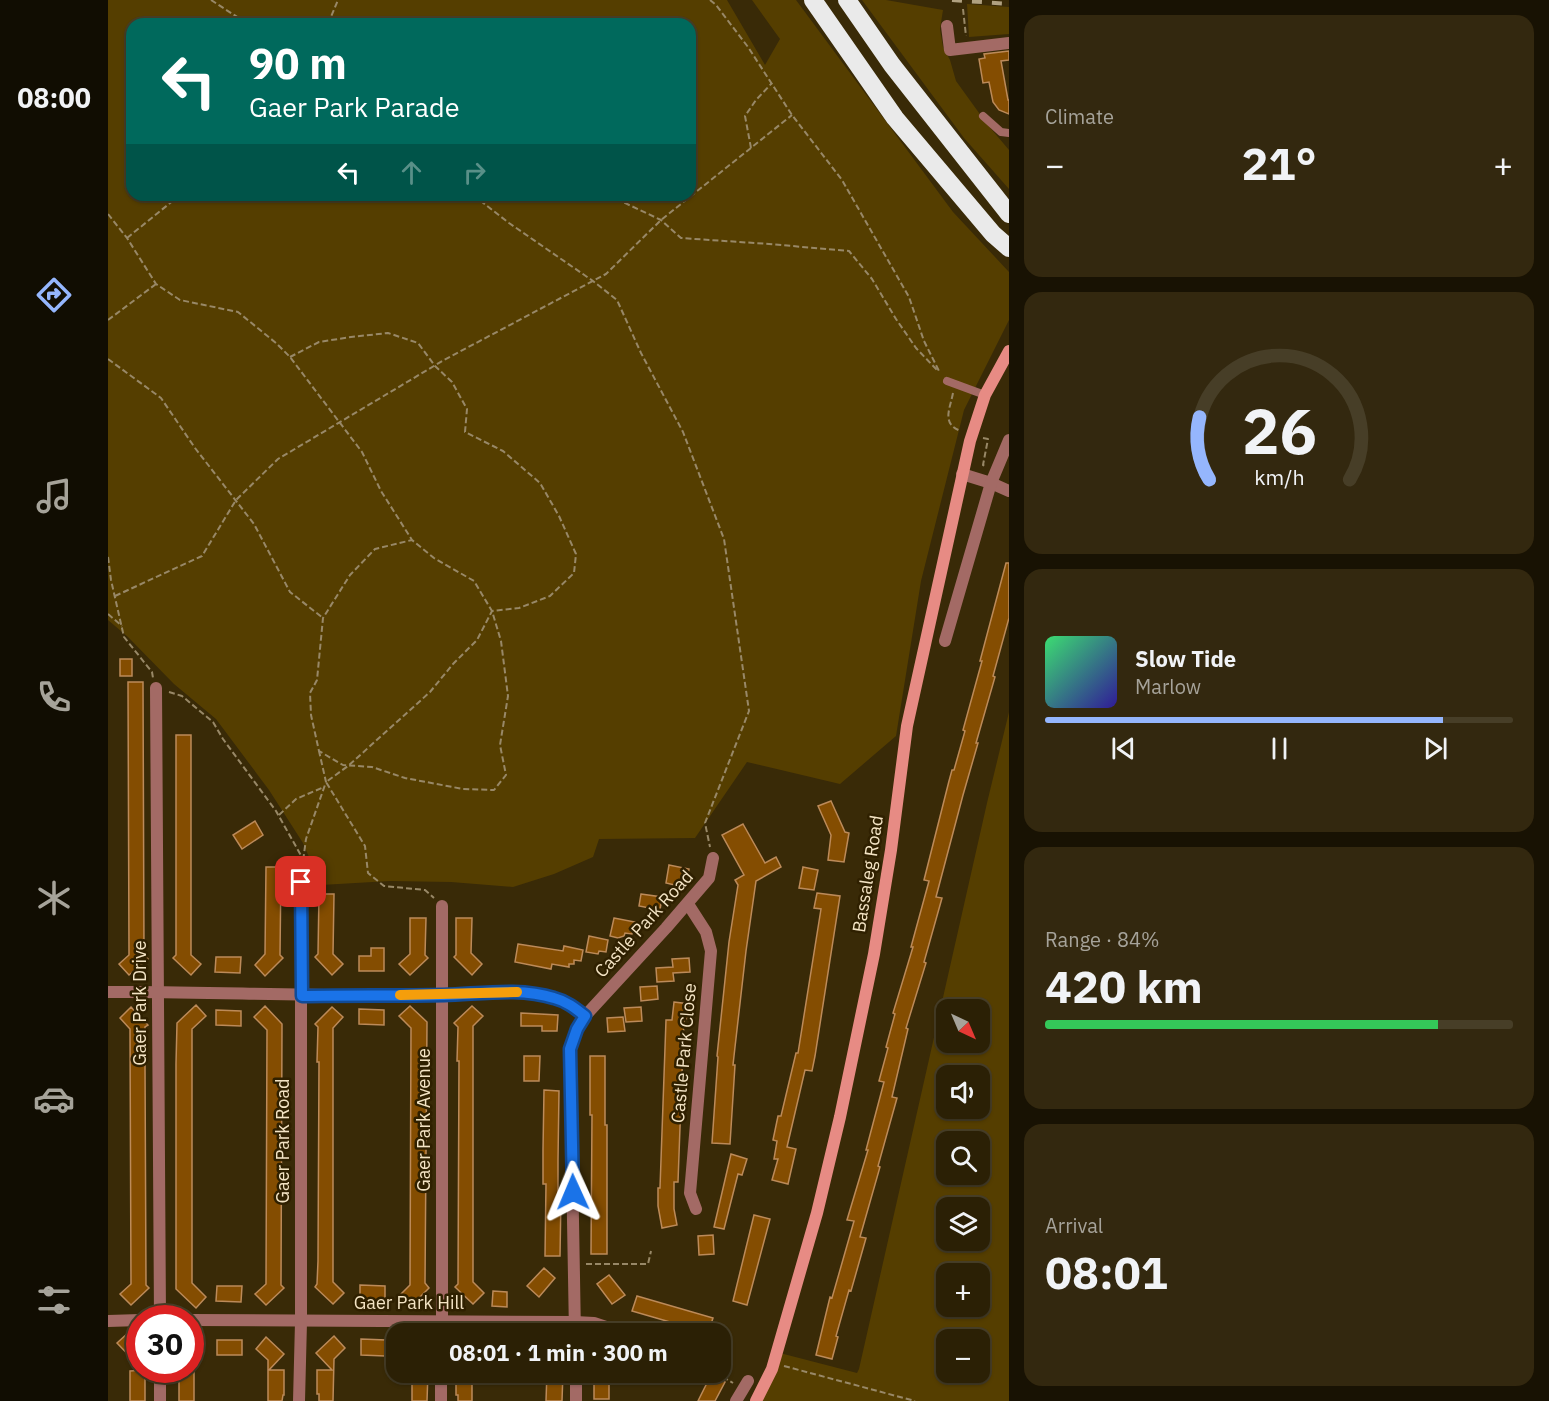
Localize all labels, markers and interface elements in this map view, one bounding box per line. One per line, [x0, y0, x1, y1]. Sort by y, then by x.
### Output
text: 90 m [249, 36, 347, 91]
icon: left [150, 42, 228, 120]
text: 08:00 [17, 80, 91, 115]
text: Gaer Park Parade [249, 89, 460, 124]
text: Climate [1045, 103, 1114, 130]
text: 21° [1241, 134, 1317, 192]
text: − [1045, 143, 1065, 186]
text: + [1493, 143, 1513, 186]
icon: left [332, 156, 365, 189]
icon: ahead [395, 156, 428, 189]
icon: right [458, 156, 491, 189]
icon: directions [33, 274, 75, 316]
text: 26 [1242, 390, 1316, 471]
text: km/h [1254, 464, 1304, 492]
icon: music [33, 475, 75, 517]
text: Slow Tide [1135, 644, 1236, 673]
text: Marlow [1135, 673, 1201, 700]
icon: phone [33, 676, 75, 718]
icon: previous [1107, 732, 1140, 765]
icon: pause [1263, 732, 1296, 765]
icon: next [1419, 732, 1452, 765]
street label: Bassaleg Road [847, 814, 888, 934]
pin [275, 856, 326, 907]
icon: arrive [284, 865, 317, 898]
street label: Castle Park Road [589, 865, 698, 982]
icon: climate [33, 877, 75, 919]
text: Range · 84% [1045, 926, 1160, 953]
street label: Gaer Park Drive [128, 940, 151, 1066]
text: 420 km [1045, 957, 1203, 1015]
street label: Castle Park Close [666, 982, 701, 1124]
north arrow [936, 999, 990, 1053]
map controls [936, 999, 990, 1383]
street label: Gaer Park Avenue [412, 1048, 435, 1192]
button: sound [936, 1065, 990, 1119]
icon: car [33, 1078, 75, 1120]
street label: Gaer Park Road [271, 1079, 294, 1203]
button: search [936, 1131, 990, 1185]
position arrow [541, 1160, 605, 1224]
button: layers [936, 1197, 990, 1251]
text: Arrival [1045, 1212, 1103, 1239]
text: 08:01 [1045, 1243, 1168, 1301]
button: + [936, 1263, 990, 1317]
icon: filters [33, 1279, 75, 1321]
street label: Gaer Park Hill [354, 1291, 464, 1314]
speed limit sign: 30 [126, 1305, 204, 1383]
button: − [936, 1329, 990, 1383]
text: 08:01 · 1 min · 300 m [449, 1338, 668, 1367]

